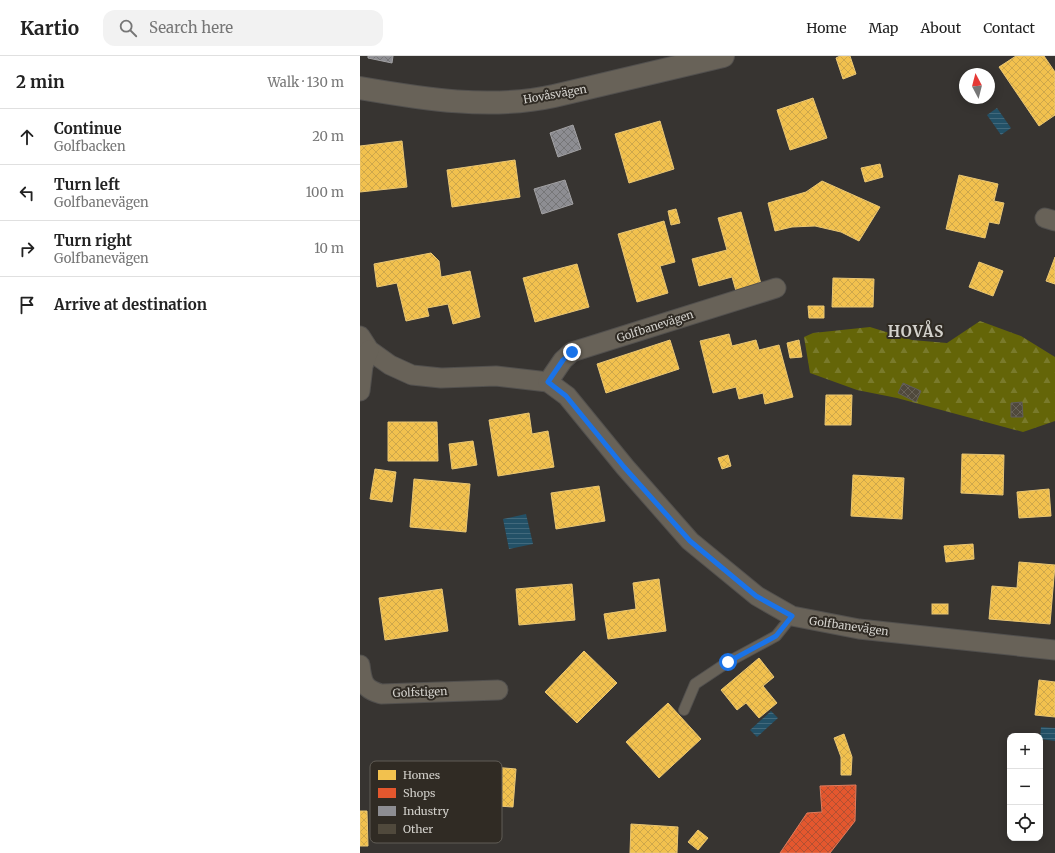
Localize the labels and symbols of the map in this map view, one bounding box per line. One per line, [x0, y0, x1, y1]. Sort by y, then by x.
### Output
north arrow [959, 68, 995, 104]
street label: Hovåsvägen [522, 81, 588, 106]
street label: Golfbanevägen [615, 307, 696, 345]
district label: HOVÅS [888, 320, 944, 341]
route end [563, 343, 581, 361]
street label: Golfbanevägen [808, 613, 890, 639]
route start [719, 653, 737, 671]
street label: Golfstigen [392, 684, 448, 700]
legend [370, 761, 502, 843]
text: Homes [403, 768, 440, 782]
text: Shops [403, 786, 435, 800]
text: Industry [403, 804, 450, 818]
text: Other [403, 822, 433, 836]

